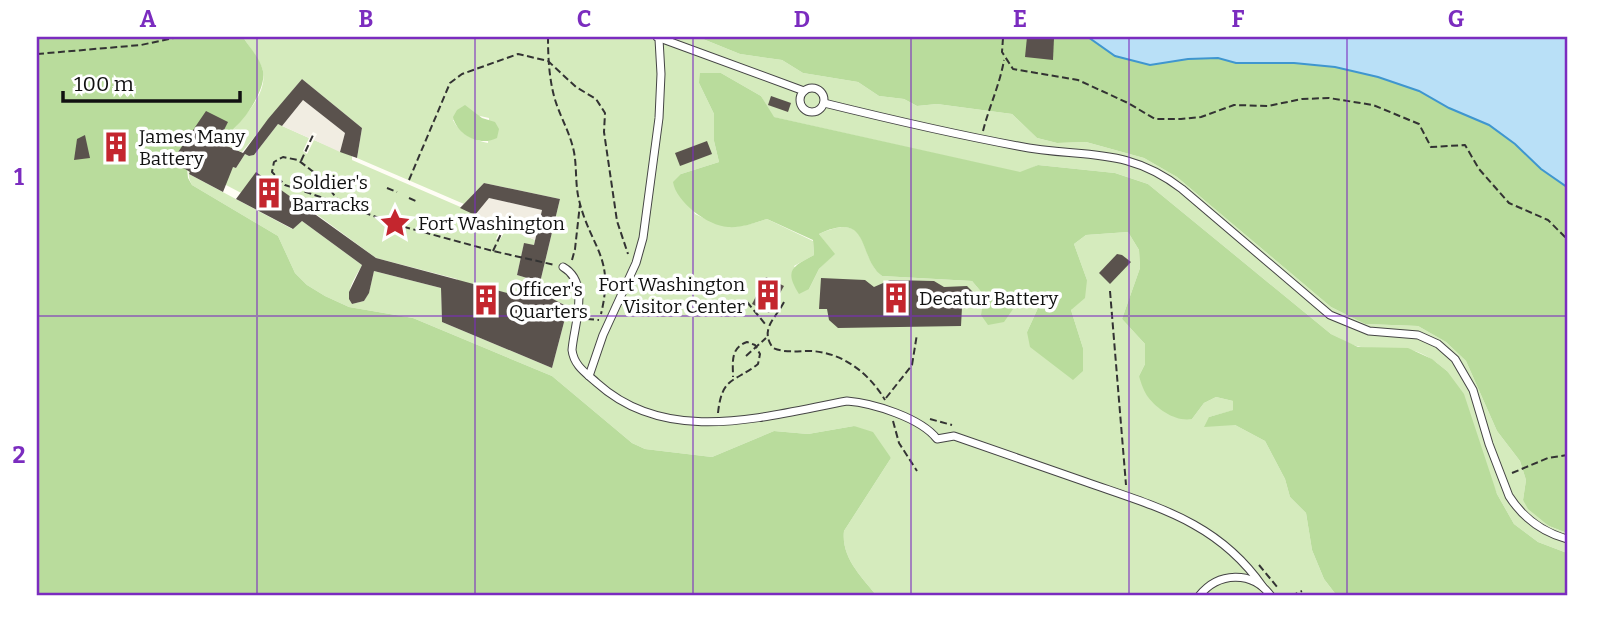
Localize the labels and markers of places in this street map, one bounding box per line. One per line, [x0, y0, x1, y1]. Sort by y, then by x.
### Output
place label: James Many Battery [138, 125, 246, 170]
building icon: James Many Battery [99, 130, 133, 164]
place label: Soldier's Barracks [292, 171, 369, 216]
building icon: Soldier's Barracks [252, 176, 286, 210]
place icon: Fort Washington [378, 206, 412, 240]
place label: Fort Washington [418, 212, 565, 235]
place label: Fort Washington Visitor Center [598, 273, 746, 318]
place label: Officer's Quarters [509, 278, 588, 323]
building icon: Fort Washington Visitor Center [751, 278, 785, 312]
building icon: Decatur Battery [879, 281, 913, 315]
building icon: Officer's Quarters [469, 283, 503, 317]
place label: Decatur Battery [919, 287, 1059, 310]

